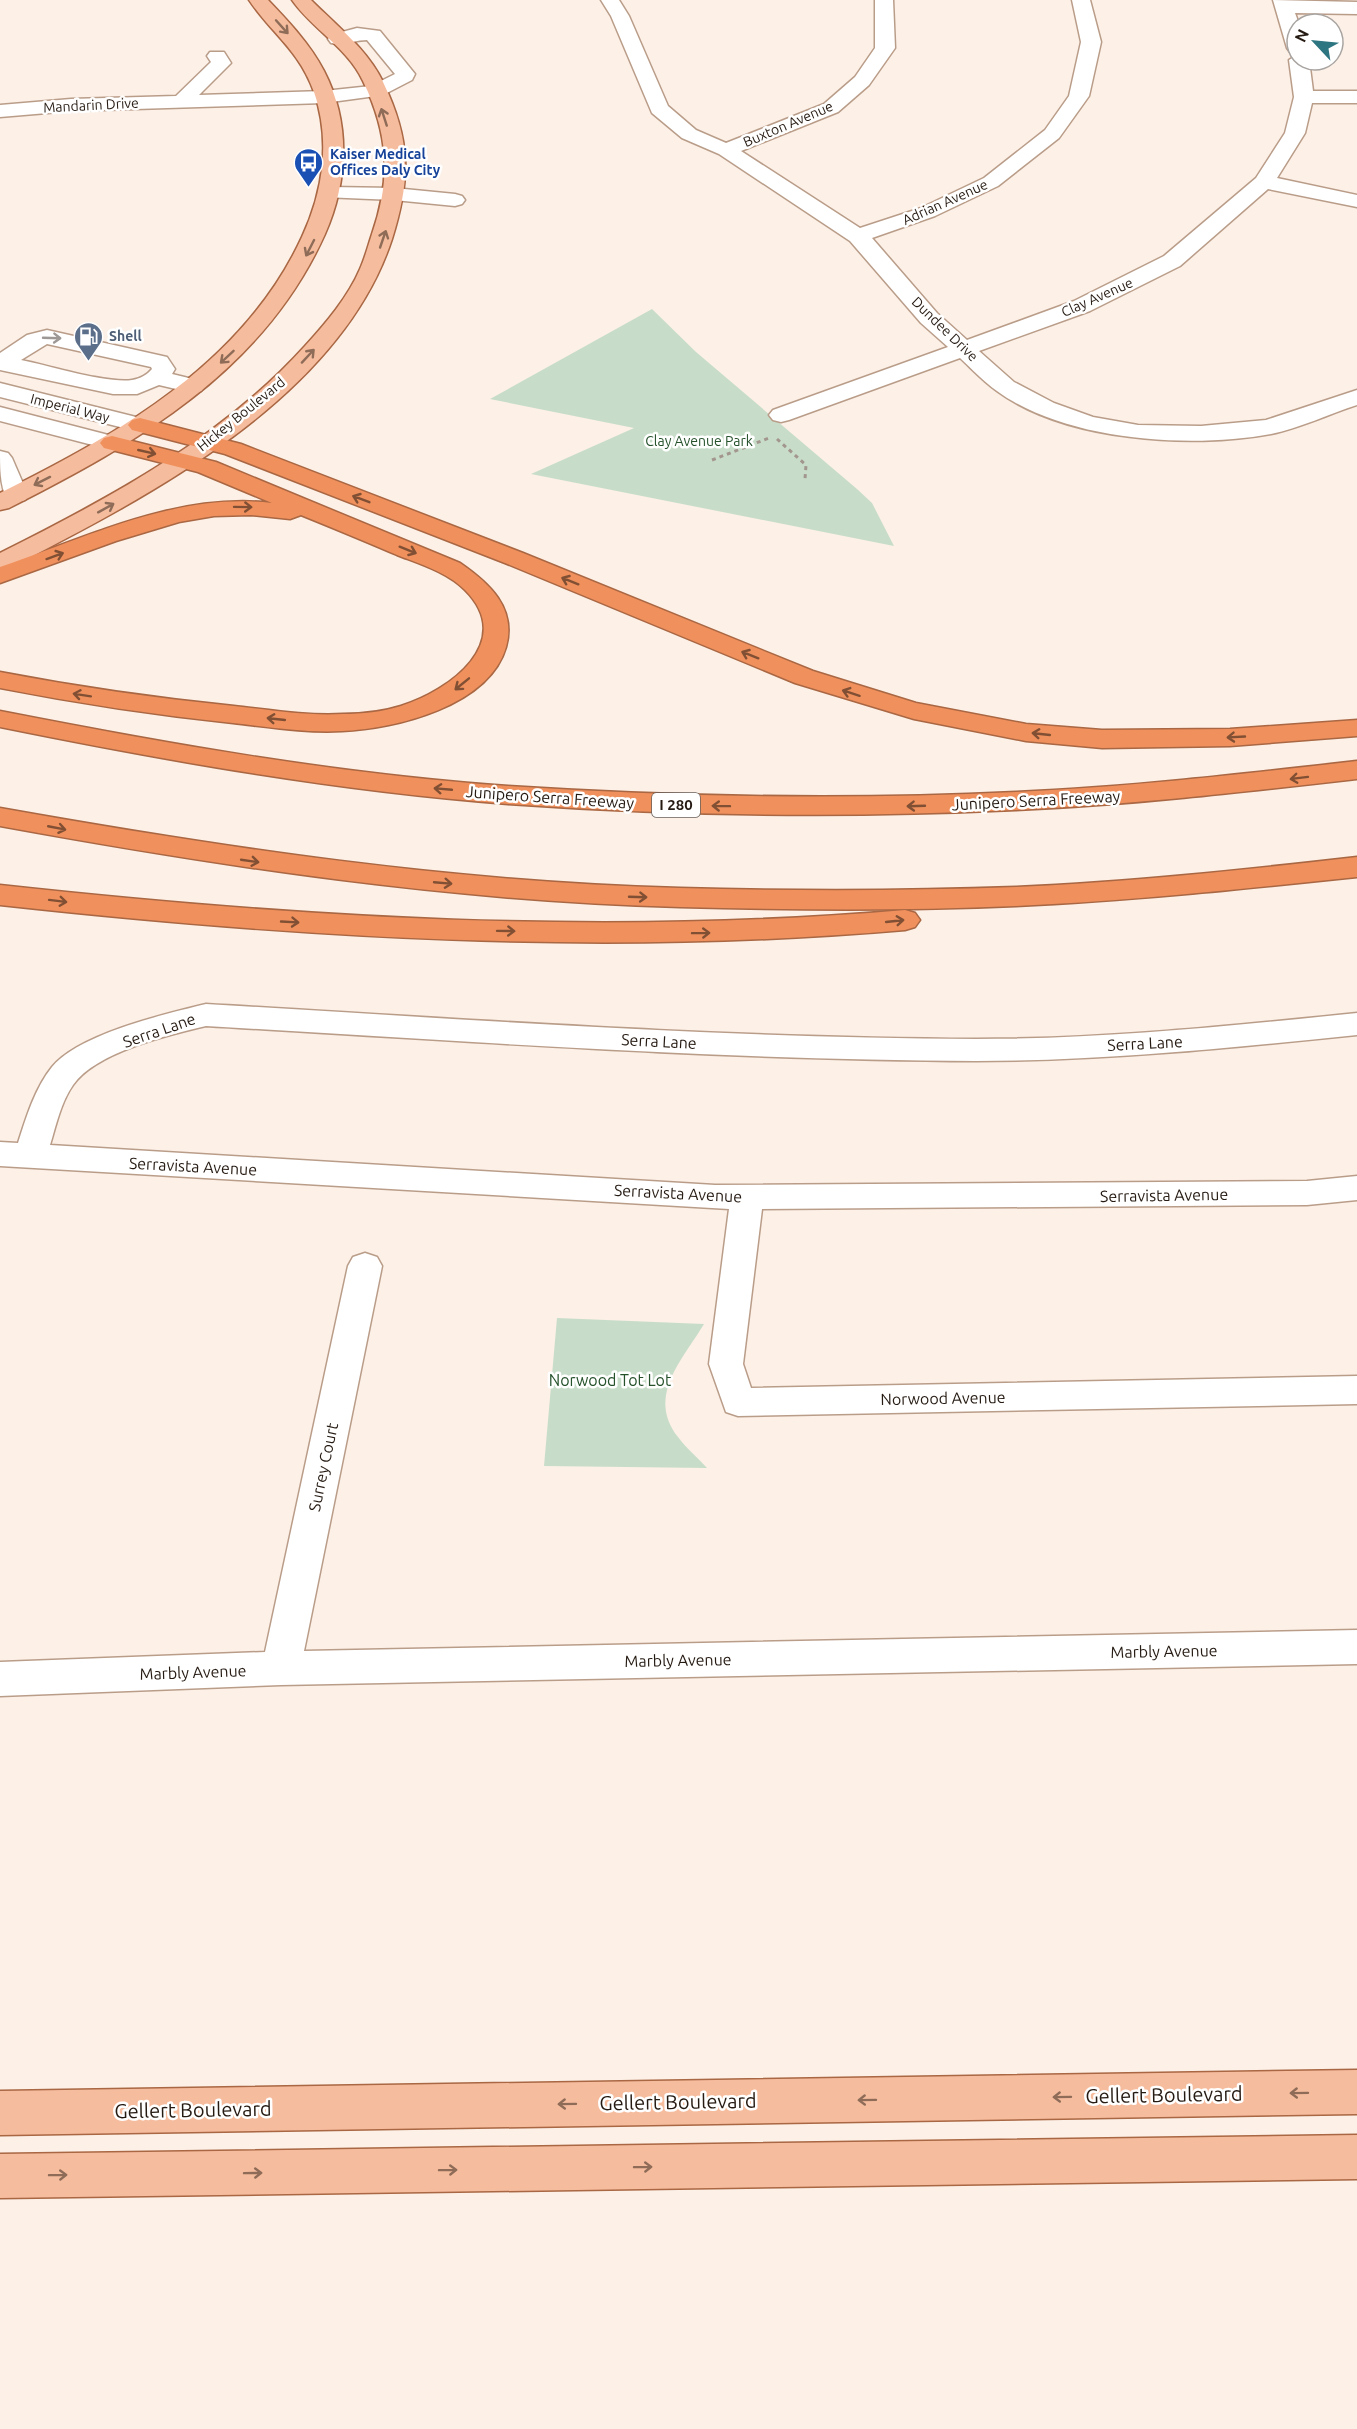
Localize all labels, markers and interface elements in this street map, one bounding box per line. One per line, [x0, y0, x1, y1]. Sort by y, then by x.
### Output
north arrow [1285, 12, 1345, 72]
one-way arrow [275, 19, 289, 34]
text: N [1291, 26, 1312, 45]
street label: Mandarin Drive [43, 95, 139, 115]
street label: Buxton Avenue [741, 98, 835, 150]
one-way arrow [378, 108, 389, 127]
bus stop icon: Kaiser Medical Offices Daly City [293, 146, 325, 188]
place label: Kaiser Medical Offices Daly City [330, 146, 441, 178]
street label: Adrian Avenue [900, 176, 990, 228]
one-way arrow [378, 230, 389, 249]
one-way arrow [304, 239, 316, 256]
street label: Clay Avenue [1059, 274, 1135, 320]
street label: Dundee Drive [909, 293, 981, 365]
fuel station icon: Shell [72, 320, 104, 362]
place label: Shell [109, 328, 142, 344]
one-way arrow [42, 333, 62, 344]
one-way arrow [301, 348, 316, 363]
one-way arrow [219, 349, 234, 364]
street label: Hickey Boulevard [194, 374, 288, 454]
street label: Imperial Way [29, 390, 111, 426]
park label: Clay Avenue Park [645, 433, 753, 449]
one-way arrow [138, 446, 157, 458]
one-way arrow [34, 476, 52, 488]
one-way arrow [353, 492, 371, 503]
one-way arrow [232, 501, 252, 512]
one-way arrow [97, 502, 114, 514]
one-way arrow [398, 545, 417, 556]
one-way arrow [45, 549, 64, 560]
one-way arrow [561, 575, 580, 586]
one-way arrow [742, 649, 760, 660]
one-way arrow [454, 677, 470, 690]
one-way arrow [842, 687, 861, 698]
one-way arrow [73, 690, 93, 701]
one-way arrow [266, 714, 286, 725]
one-way arrow [1032, 728, 1052, 739]
one-way arrow [1226, 732, 1246, 743]
one-way arrow [1290, 772, 1309, 783]
street label: Junipero Serra Freeway [465, 782, 635, 812]
one-way arrow [433, 783, 453, 794]
street label: Junipero Serra Freeway [951, 787, 1121, 813]
road number: I 280 [652, 793, 700, 817]
one-way arrow [907, 800, 927, 812]
one-way arrow [712, 801, 732, 812]
one-way arrow [48, 823, 67, 835]
one-way arrow [239, 856, 259, 867]
one-way arrow [433, 878, 453, 889]
one-way arrow [627, 891, 647, 902]
one-way arrow [48, 896, 68, 907]
one-way arrow [885, 915, 905, 926]
one-way arrow [279, 916, 299, 927]
one-way arrow [495, 925, 515, 936]
one-way arrow [690, 927, 710, 939]
street label: Serra Lane [120, 1009, 198, 1051]
street label: Serra Lane [621, 1030, 697, 1052]
street label: Serra Lane [1107, 1032, 1183, 1054]
street label: Serravista Avenue [128, 1154, 258, 1178]
street label: Serravista Avenue [613, 1181, 743, 1205]
street label: Serravista Avenue [1100, 1185, 1228, 1205]
park label: Norwood Tot Lot [549, 1371, 672, 1389]
street label: Norwood Avenue [880, 1388, 1006, 1408]
street label: Surrey Court [305, 1420, 341, 1513]
street label: Marbly Avenue [1110, 1641, 1218, 1661]
street label: Marbly Avenue [624, 1650, 732, 1670]
street label: Marbly Avenue [139, 1661, 247, 1683]
street label: Gellert Boulevard [1085, 2082, 1243, 2107]
one-way arrow [1289, 2087, 1309, 2099]
street label: Gellert Boulevard [599, 2089, 757, 2114]
one-way arrow [1052, 2091, 1072, 2102]
one-way arrow [857, 2094, 877, 2105]
street label: Gellert Boulevard [114, 2097, 272, 2122]
one-way arrow [557, 2098, 577, 2110]
one-way arrow [633, 2161, 653, 2173]
one-way arrow [438, 2164, 458, 2176]
one-way arrow [243, 2167, 263, 2178]
one-way arrow [48, 2169, 68, 2181]

